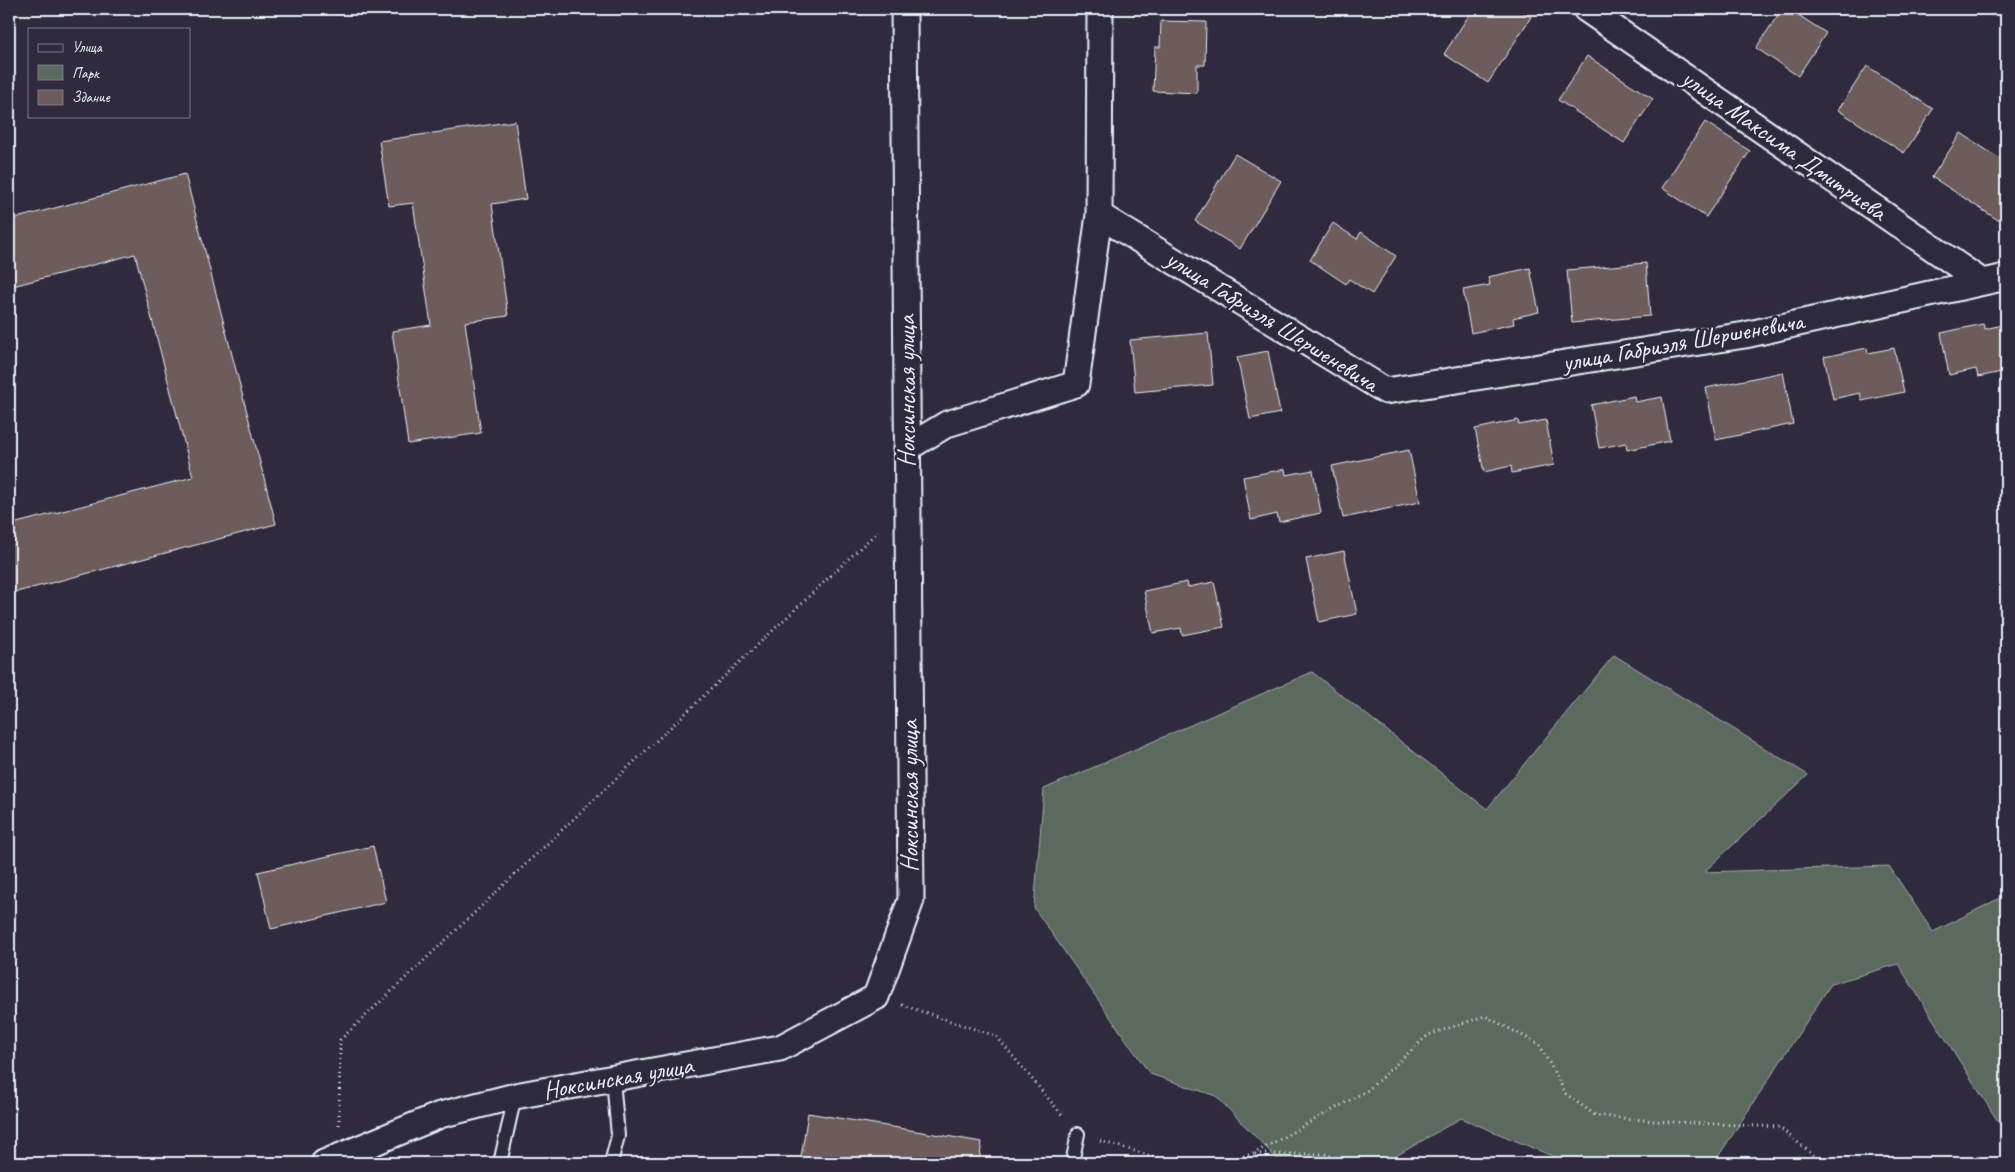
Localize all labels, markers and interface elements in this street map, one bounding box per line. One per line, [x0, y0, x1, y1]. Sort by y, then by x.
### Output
legend [28, 28, 190, 118]
text: Улица [72, 38, 103, 57]
street label: улица Максима Дмитриева [1674, 61, 1894, 229]
text: Парк [72, 64, 100, 83]
text: Здание [72, 88, 111, 107]
street label: улица Габриэля Шершеневича [1158, 242, 1386, 401]
street label: улица Габриэля Шершеневича [1558, 305, 1809, 379]
street label: Ноксинская улица [891, 313, 923, 467]
street label: Ноксинская улица [894, 718, 926, 872]
street label: Ноксинская улица [540, 1049, 698, 1107]

